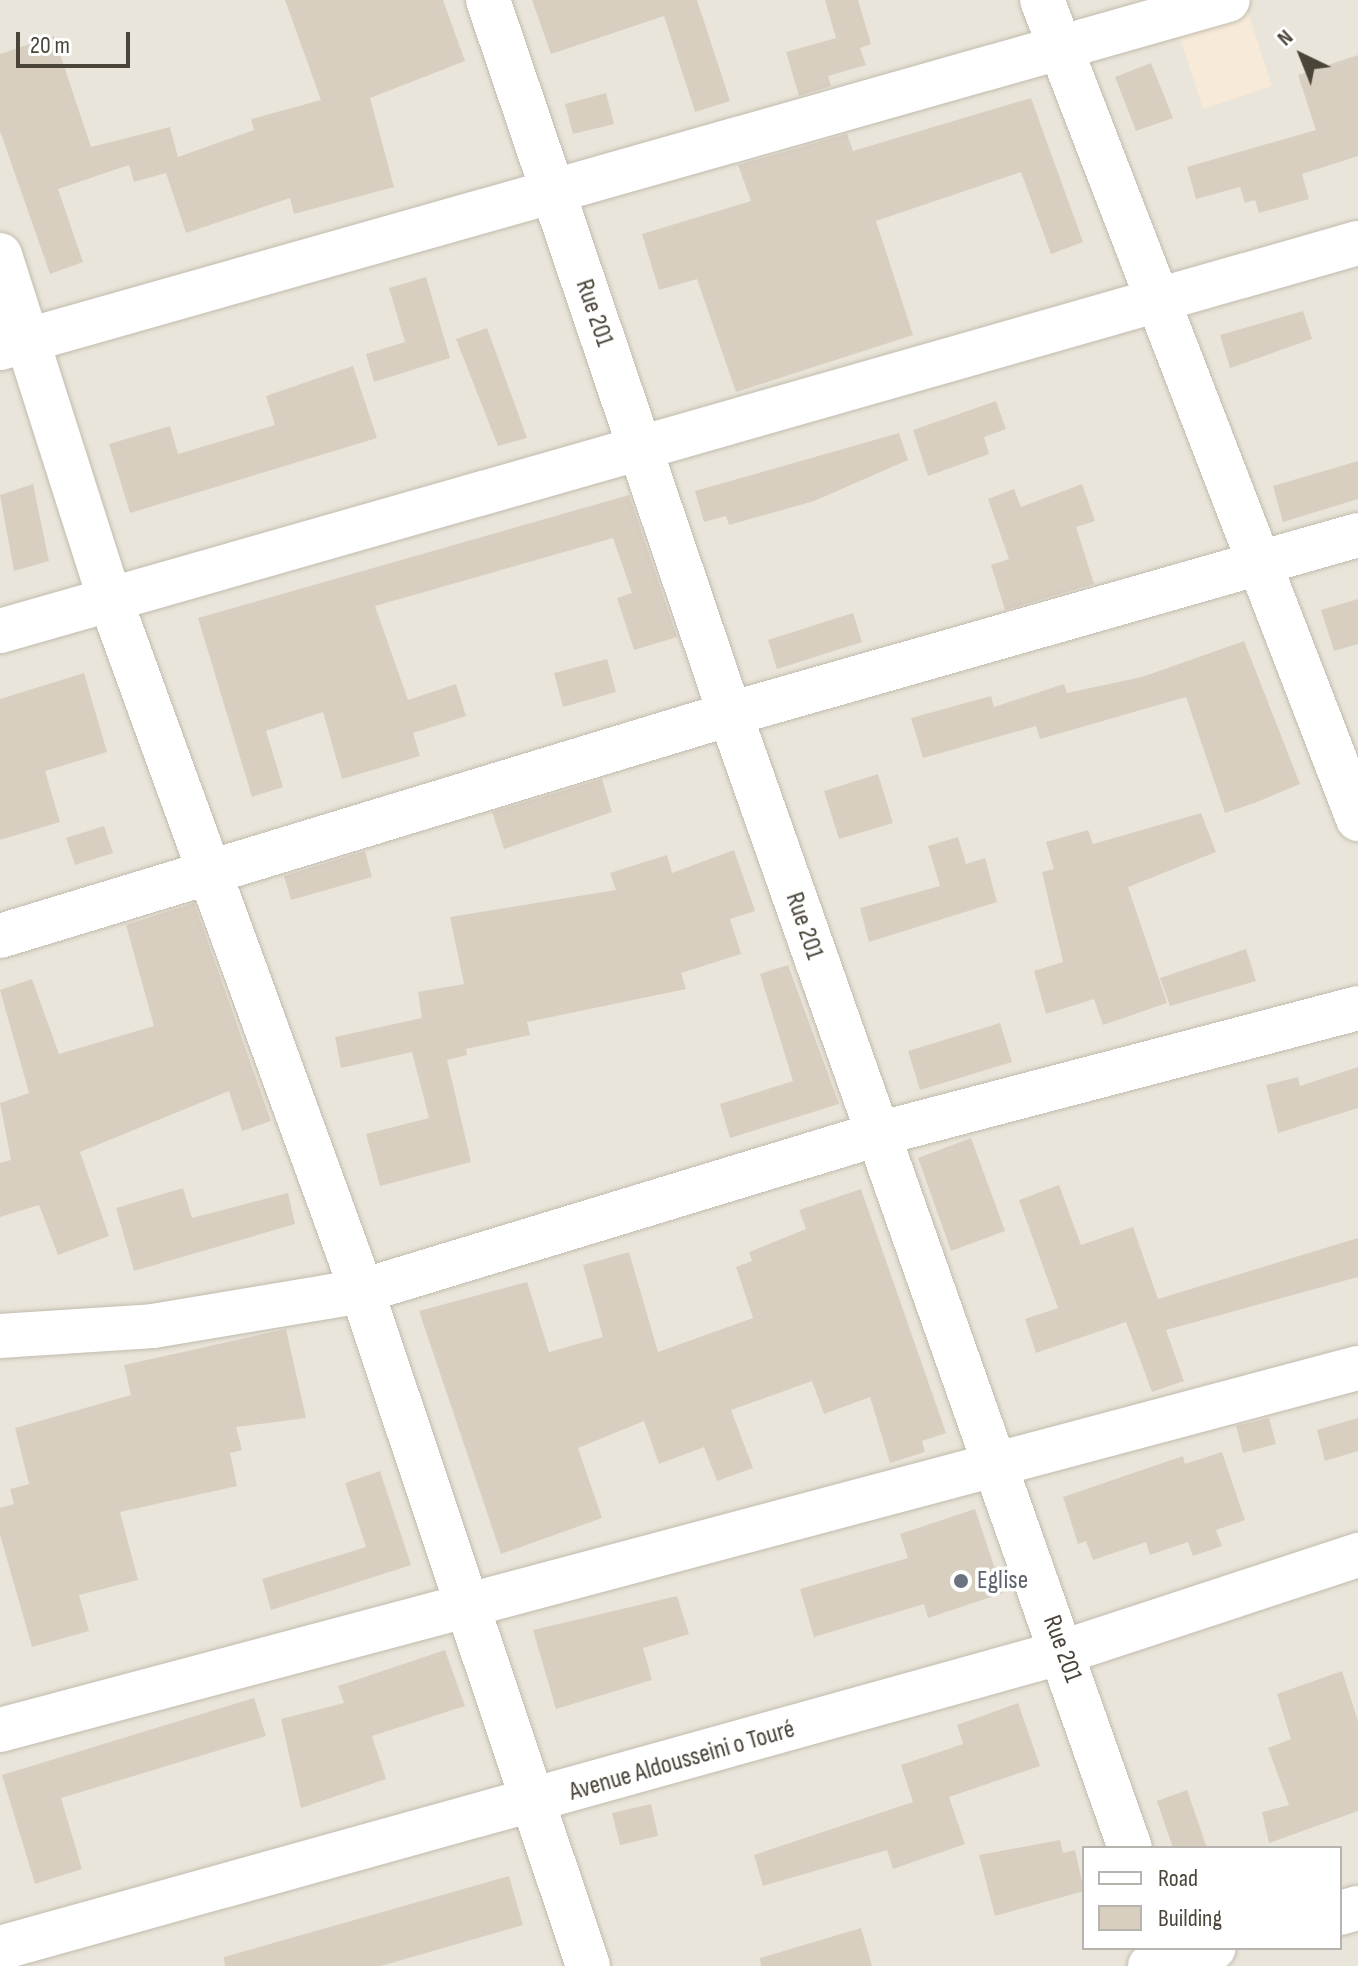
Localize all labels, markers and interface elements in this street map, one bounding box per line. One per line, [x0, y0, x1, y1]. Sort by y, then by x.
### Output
scale bar [20, 16, 134, 66]
north arrow [1262, 16, 1342, 96]
text: N [1272, 24, 1299, 52]
text: 20 m [30, 31, 70, 60]
street label: Rue 201 [568, 275, 620, 351]
street label: Rue 201 [778, 888, 830, 964]
place label: Eglise [977, 1565, 1028, 1597]
marker: Eglise [952, 1572, 970, 1590]
street label: Rue 201 [1036, 1611, 1088, 1687]
street label: Avenue Aldousseini o Touré [566, 1714, 798, 1808]
legend [1082, 1846, 1342, 1950]
text: Road [1158, 1864, 1198, 1893]
text: Building [1158, 1904, 1222, 1933]

